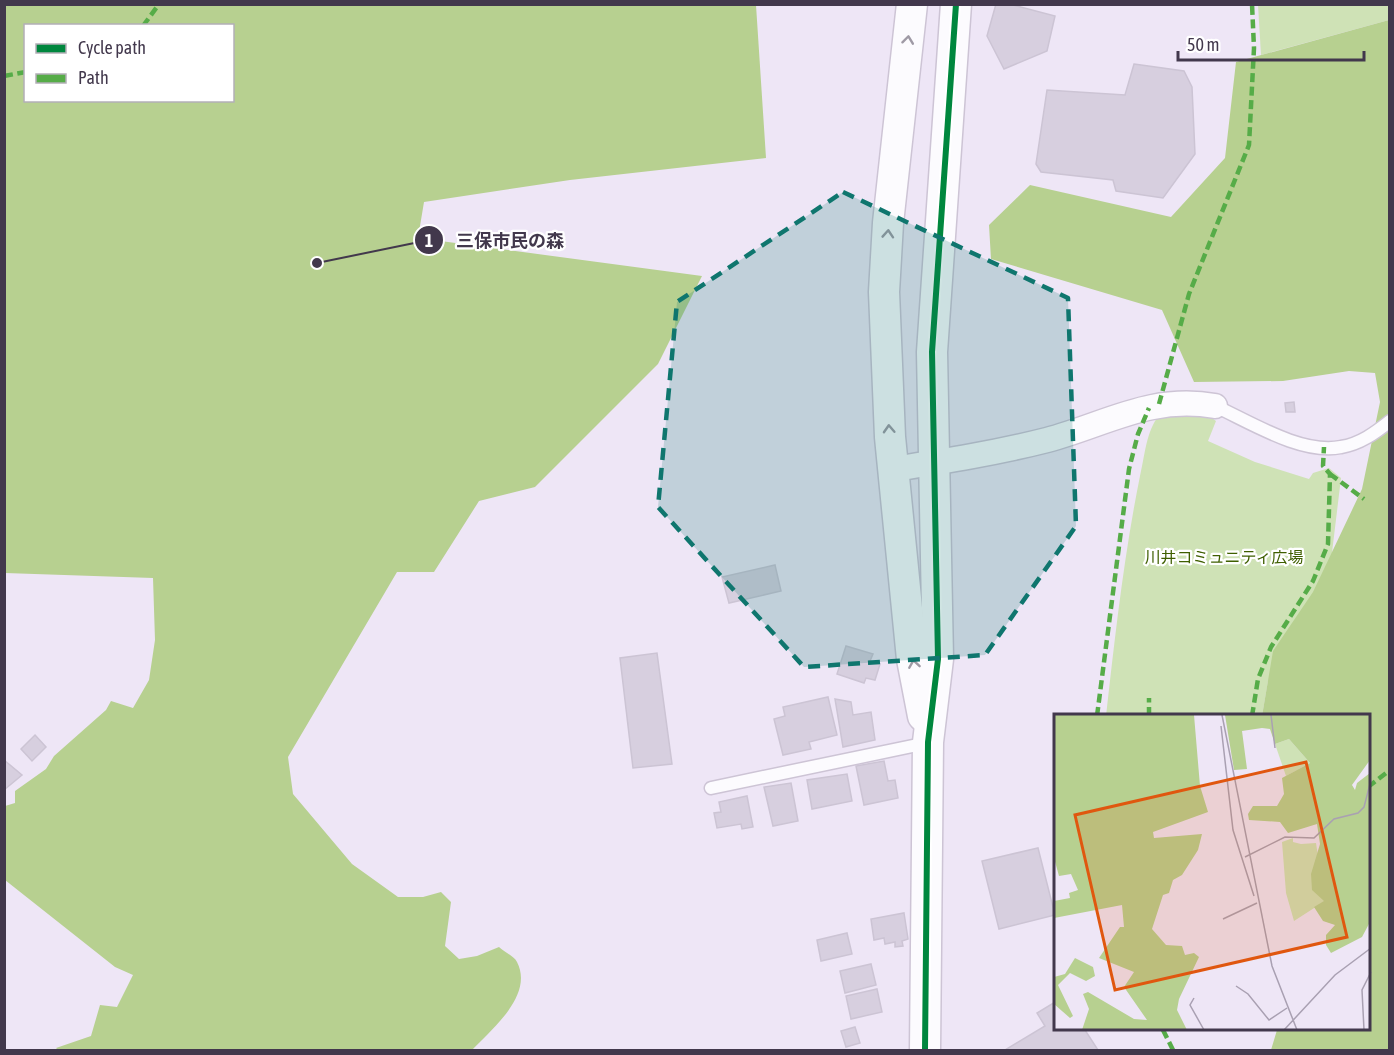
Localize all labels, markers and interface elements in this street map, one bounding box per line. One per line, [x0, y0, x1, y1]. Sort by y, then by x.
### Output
legend [24, 24, 234, 102]
scale bar [1178, 24, 1364, 62]
text: 50 m [1187, 34, 1219, 55]
one-way arrow [901, 35, 914, 44]
text: Cycle path [78, 37, 146, 58]
text: Path [78, 67, 109, 88]
callout: 三保市民の森 [414, 222, 576, 258]
one-way arrow [881, 229, 894, 238]
text: 1 [425, 230, 433, 251]
text: 三保市民の森 [456, 230, 564, 251]
one-way arrow [883, 424, 896, 433]
park label: 川井コミュニティ広場 [1144, 548, 1304, 566]
one-way arrow [908, 660, 920, 669]
inset map [1054, 714, 1370, 1031]

